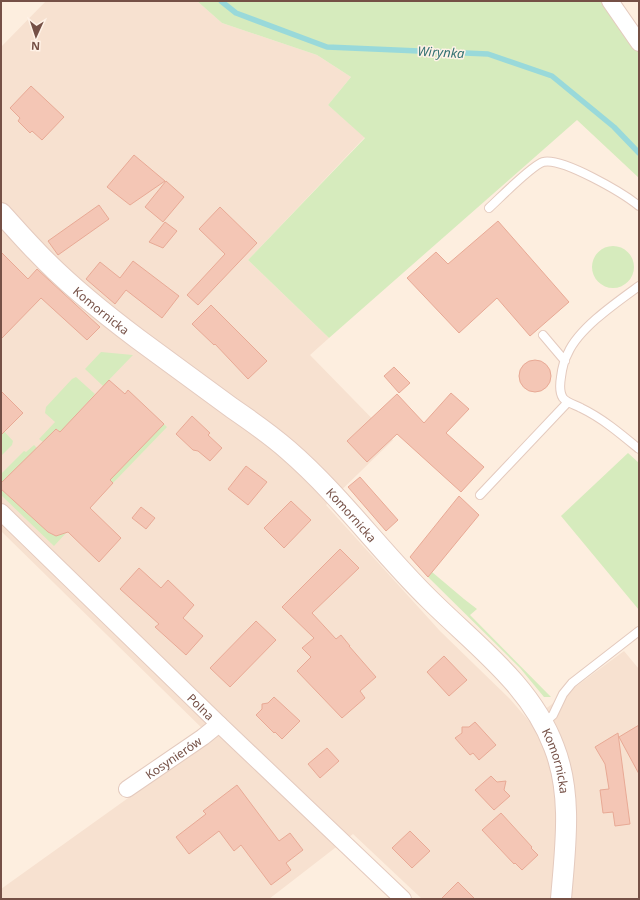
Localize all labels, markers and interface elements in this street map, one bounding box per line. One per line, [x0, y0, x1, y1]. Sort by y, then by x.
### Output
north arrow [16, 16, 56, 56]
text: N [31, 39, 40, 54]
water label: Wirynka [417, 42, 466, 62]
street label: Komornicka [70, 282, 133, 338]
street label: Komornicka [323, 484, 381, 546]
street label: Polna [184, 689, 218, 724]
street label: Komornicka [538, 725, 573, 794]
street label: Kosynierów [142, 732, 205, 783]

